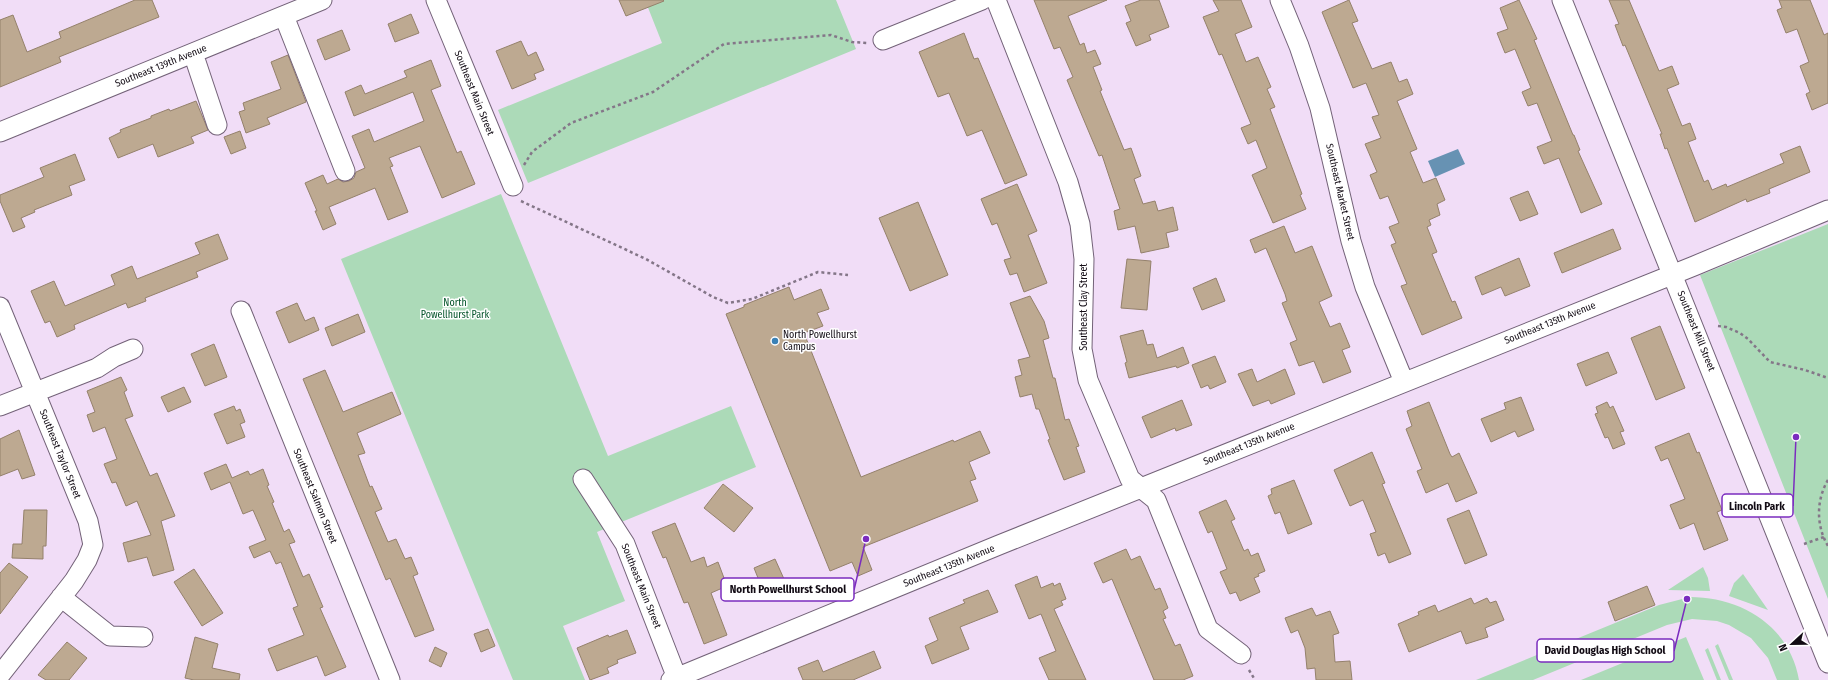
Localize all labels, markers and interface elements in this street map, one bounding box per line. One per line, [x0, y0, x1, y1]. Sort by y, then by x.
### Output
street label: Southeast 139th Avenue [113, 42, 209, 90]
street label: Southeast Main Street [452, 49, 497, 138]
street label: Southeast Market Street [1323, 143, 1357, 242]
street label: Southeast Clay Street [1078, 263, 1090, 351]
street label: Southeast Mill Street [1674, 289, 1718, 374]
park label: North Powellhurst Park [421, 297, 490, 321]
street label: Southeast 135th Avenue [1503, 299, 1597, 347]
place label: North Powellhurst Campus [783, 329, 858, 353]
marker: North Powellhurst Campus [770, 336, 780, 346]
street label: Southeast Taylor Street [37, 408, 84, 501]
street label: Southeast 135th Avenue [1202, 420, 1296, 468]
street label: Southeast Salmon Street [290, 447, 340, 546]
callout: Lincoln Park [1722, 494, 1793, 517]
text: Lincoln Park [1729, 500, 1785, 513]
street label: Southeast Main Street [619, 542, 664, 631]
street label: Southeast 135th Avenue [902, 542, 996, 590]
callout: North Powellhurst School [721, 578, 854, 601]
text: North Powellhurst School [730, 583, 847, 596]
north arrow [1772, 624, 1812, 664]
callout: David Douglas High School [1537, 639, 1674, 662]
text: N [1776, 642, 1790, 653]
text: David Douglas High School [1544, 644, 1667, 657]

